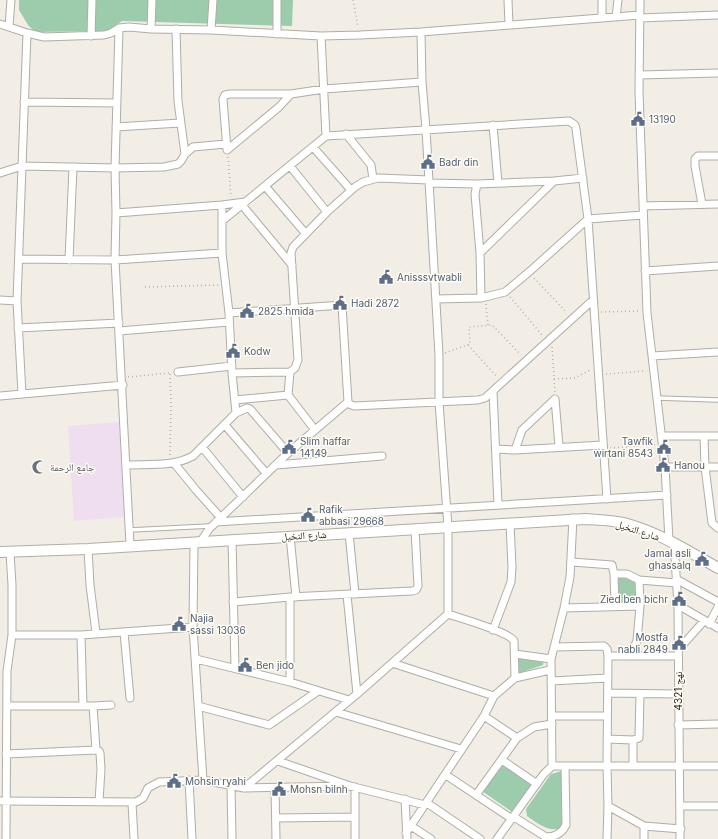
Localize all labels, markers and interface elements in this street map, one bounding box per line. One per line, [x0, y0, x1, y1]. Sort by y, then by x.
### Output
public building icon: 13190 [630, 111, 646, 127]
place label: 13190 [649, 113, 676, 125]
public building icon: Badr din [420, 154, 436, 170]
place label: Badr din [439, 156, 478, 168]
public building icon: Anisssvtwabli [378, 269, 394, 285]
place label: Anisssvtwabli [397, 271, 462, 283]
public building icon: Hadi 2872 [332, 295, 348, 311]
place label: Hadi 2872 [351, 297, 399, 309]
public building icon: 2825 hmida [239, 303, 255, 319]
place label: 2825 hmida [258, 305, 314, 317]
public building icon: Kodw [225, 343, 241, 359]
place label: Kodw [244, 345, 271, 357]
place label: Slim haffar 14149 [300, 435, 351, 459]
place label: Tawfik wirtani 8543 [593, 435, 654, 459]
public building icon: Slim haffar 14149 [281, 439, 297, 455]
public building icon: Tawfik wirtani 8543 [656, 439, 672, 455]
public building icon: Hanou [655, 457, 671, 473]
mosque icon: جامع الرحمة [31, 459, 47, 475]
place label: Hanou [674, 459, 705, 471]
place label: جامع الرحمة [50, 461, 95, 474]
place label: Rafik abbasi 29668 [319, 503, 384, 527]
public building icon: Rafik abbasi 29668 [300, 507, 316, 523]
street label: شارع النخيل [614, 517, 662, 544]
street label: شارع النخيل [281, 528, 327, 543]
place label: Jamal asli ghassalq [644, 547, 691, 571]
public building icon: Jamal asli ghassalq [694, 551, 710, 567]
public building icon: Zied ben bichr [671, 591, 687, 607]
place label: Zied ben bichr [600, 593, 668, 605]
place label: Najia sassi 13036 [190, 612, 246, 636]
public building icon: Najia sassi 13036 [171, 616, 187, 632]
place label: Mostfa nabli 2849 [618, 631, 668, 655]
public building icon: Mostfa nabli 2849 [671, 635, 687, 651]
public building icon: Ben jido [237, 657, 253, 673]
place label: Ben jido [256, 659, 294, 671]
street label: نهج 4321 [672, 671, 685, 710]
public building icon: Mohsin ryahi [166, 773, 182, 789]
place label: Mohsin ryahi [185, 775, 246, 787]
public building icon: Mohsn bilnh [271, 781, 287, 797]
place label: Mohsn bilnh [290, 783, 348, 795]

